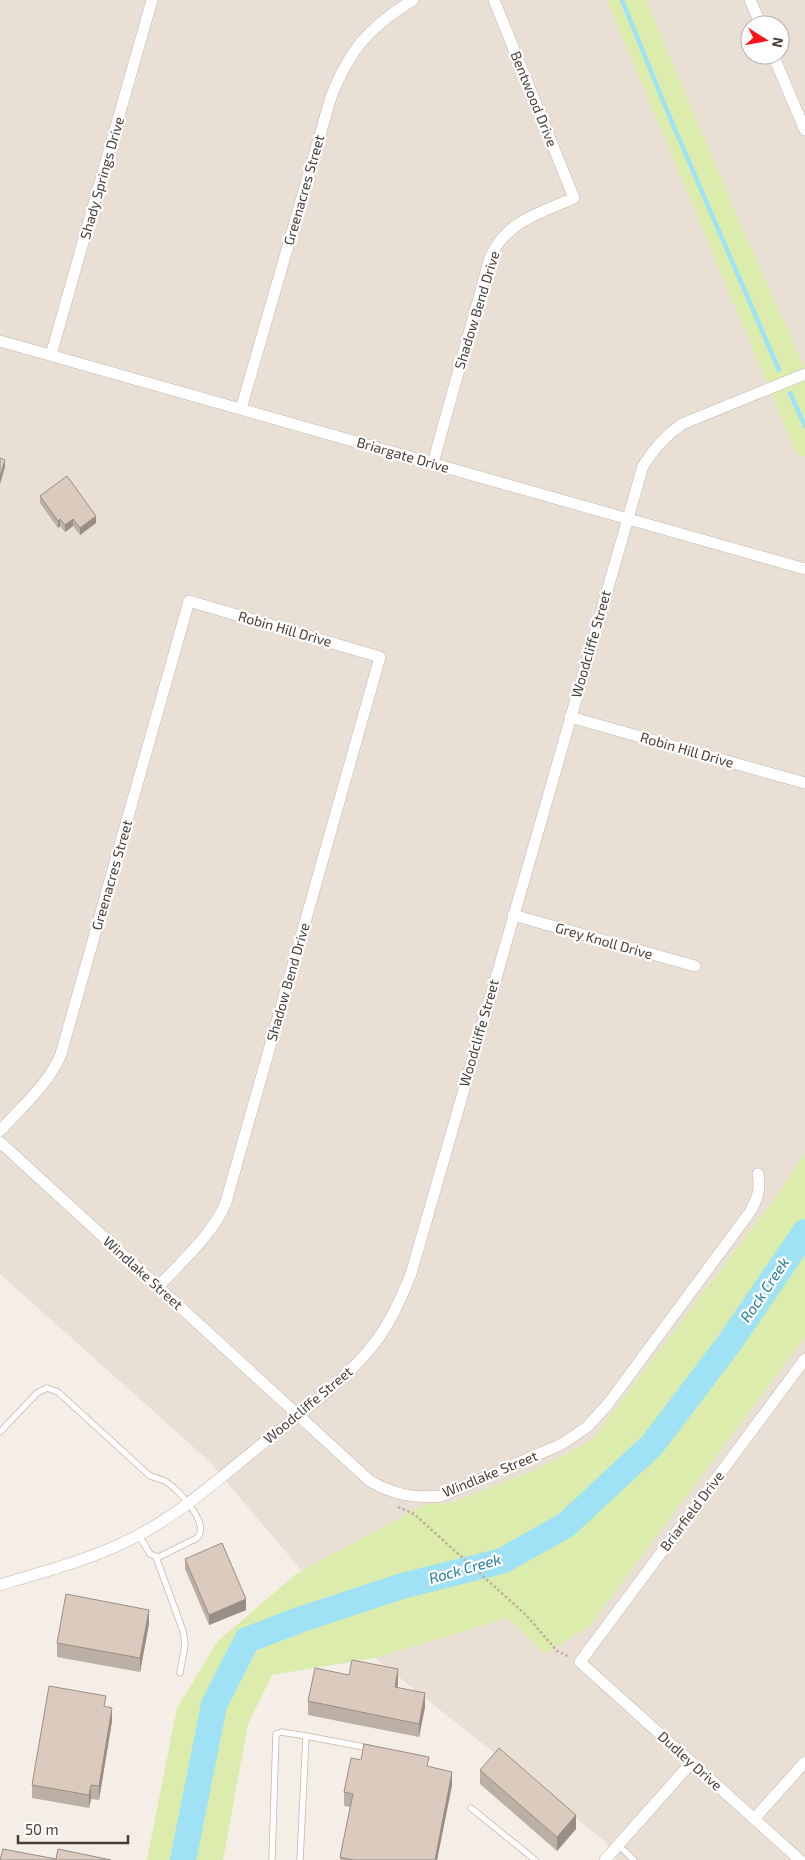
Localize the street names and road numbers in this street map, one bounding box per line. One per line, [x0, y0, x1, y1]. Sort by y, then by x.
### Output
street label: Bentwood Drive [508, 49, 561, 149]
street label: Shady Springs Drive [76, 115, 127, 241]
street label: Greenacres Street [280, 133, 327, 247]
street label: Shadow Bend Drive [450, 249, 503, 371]
street label: Briargate Drive [355, 433, 451, 476]
street label: Woodcliffe Street [567, 588, 614, 699]
street label: Robin Hill Drive [236, 607, 334, 650]
street label: Robin Hill Drive [638, 728, 736, 771]
street label: Greenacres Street [88, 818, 135, 932]
street label: Grey Knoll Drive [553, 918, 655, 963]
street label: Shadow Bend Drive [262, 921, 313, 1043]
street label: Woodcliffe Street [455, 977, 502, 1088]
street label: Windlake Street [100, 1232, 187, 1313]
street label: Woodcliffe Street [260, 1362, 356, 1447]
street label: Windlake Street [440, 1447, 540, 1500]
street label: Briarfield Drive [656, 1467, 727, 1554]
street label: Dudley Drive [655, 1727, 726, 1794]

